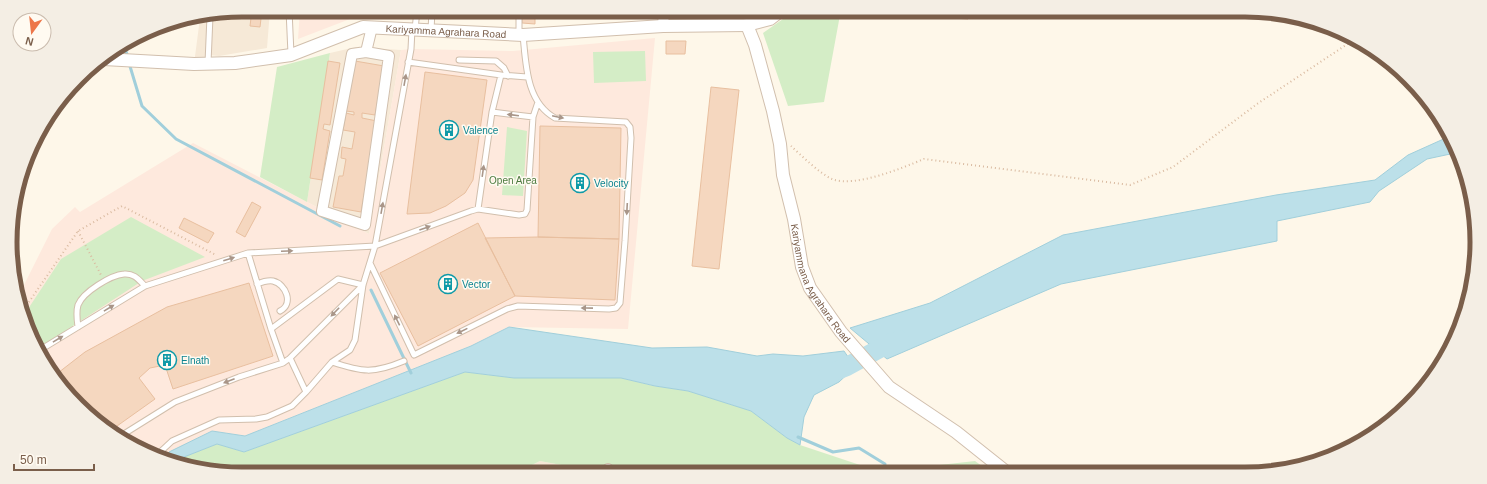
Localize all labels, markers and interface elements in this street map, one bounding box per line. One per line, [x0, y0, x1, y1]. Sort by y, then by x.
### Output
north arrow [12, 12, 52, 52]
street label: Kariyamma Agrahara Road [385, 23, 506, 40]
text: N [24, 35, 35, 48]
one-way arrow [402, 74, 408, 86]
one-way arrow [507, 111, 519, 118]
one-way arrow [551, 114, 564, 120]
building icon: Valence [438, 119, 460, 141]
place label: Valence [463, 125, 499, 136]
one-way arrow [480, 165, 486, 177]
building icon: Velocity [569, 172, 591, 194]
park label: Open Area [489, 175, 537, 186]
place label: Velocity [594, 178, 628, 189]
one-way arrow [379, 202, 385, 214]
one-way arrow [624, 203, 631, 215]
street label: Kariyammana Agrahara Road [789, 223, 853, 345]
one-way arrow [419, 224, 431, 230]
one-way arrow [281, 247, 293, 254]
one-way arrow [223, 256, 235, 262]
building icon: Vector [437, 273, 459, 295]
place label: Vector [462, 279, 491, 290]
one-way arrow [104, 304, 114, 312]
one-way arrow [580, 305, 593, 311]
one-way arrow [330, 307, 339, 317]
one-way arrow [394, 314, 400, 326]
one-way arrow [456, 328, 468, 334]
one-way arrow [52, 336, 64, 343]
building icon: Elnath [156, 349, 178, 371]
place label: Elnath [181, 355, 209, 366]
one-way arrow [222, 379, 234, 385]
scale bar [14, 446, 94, 472]
text: 50 m [20, 453, 47, 467]

